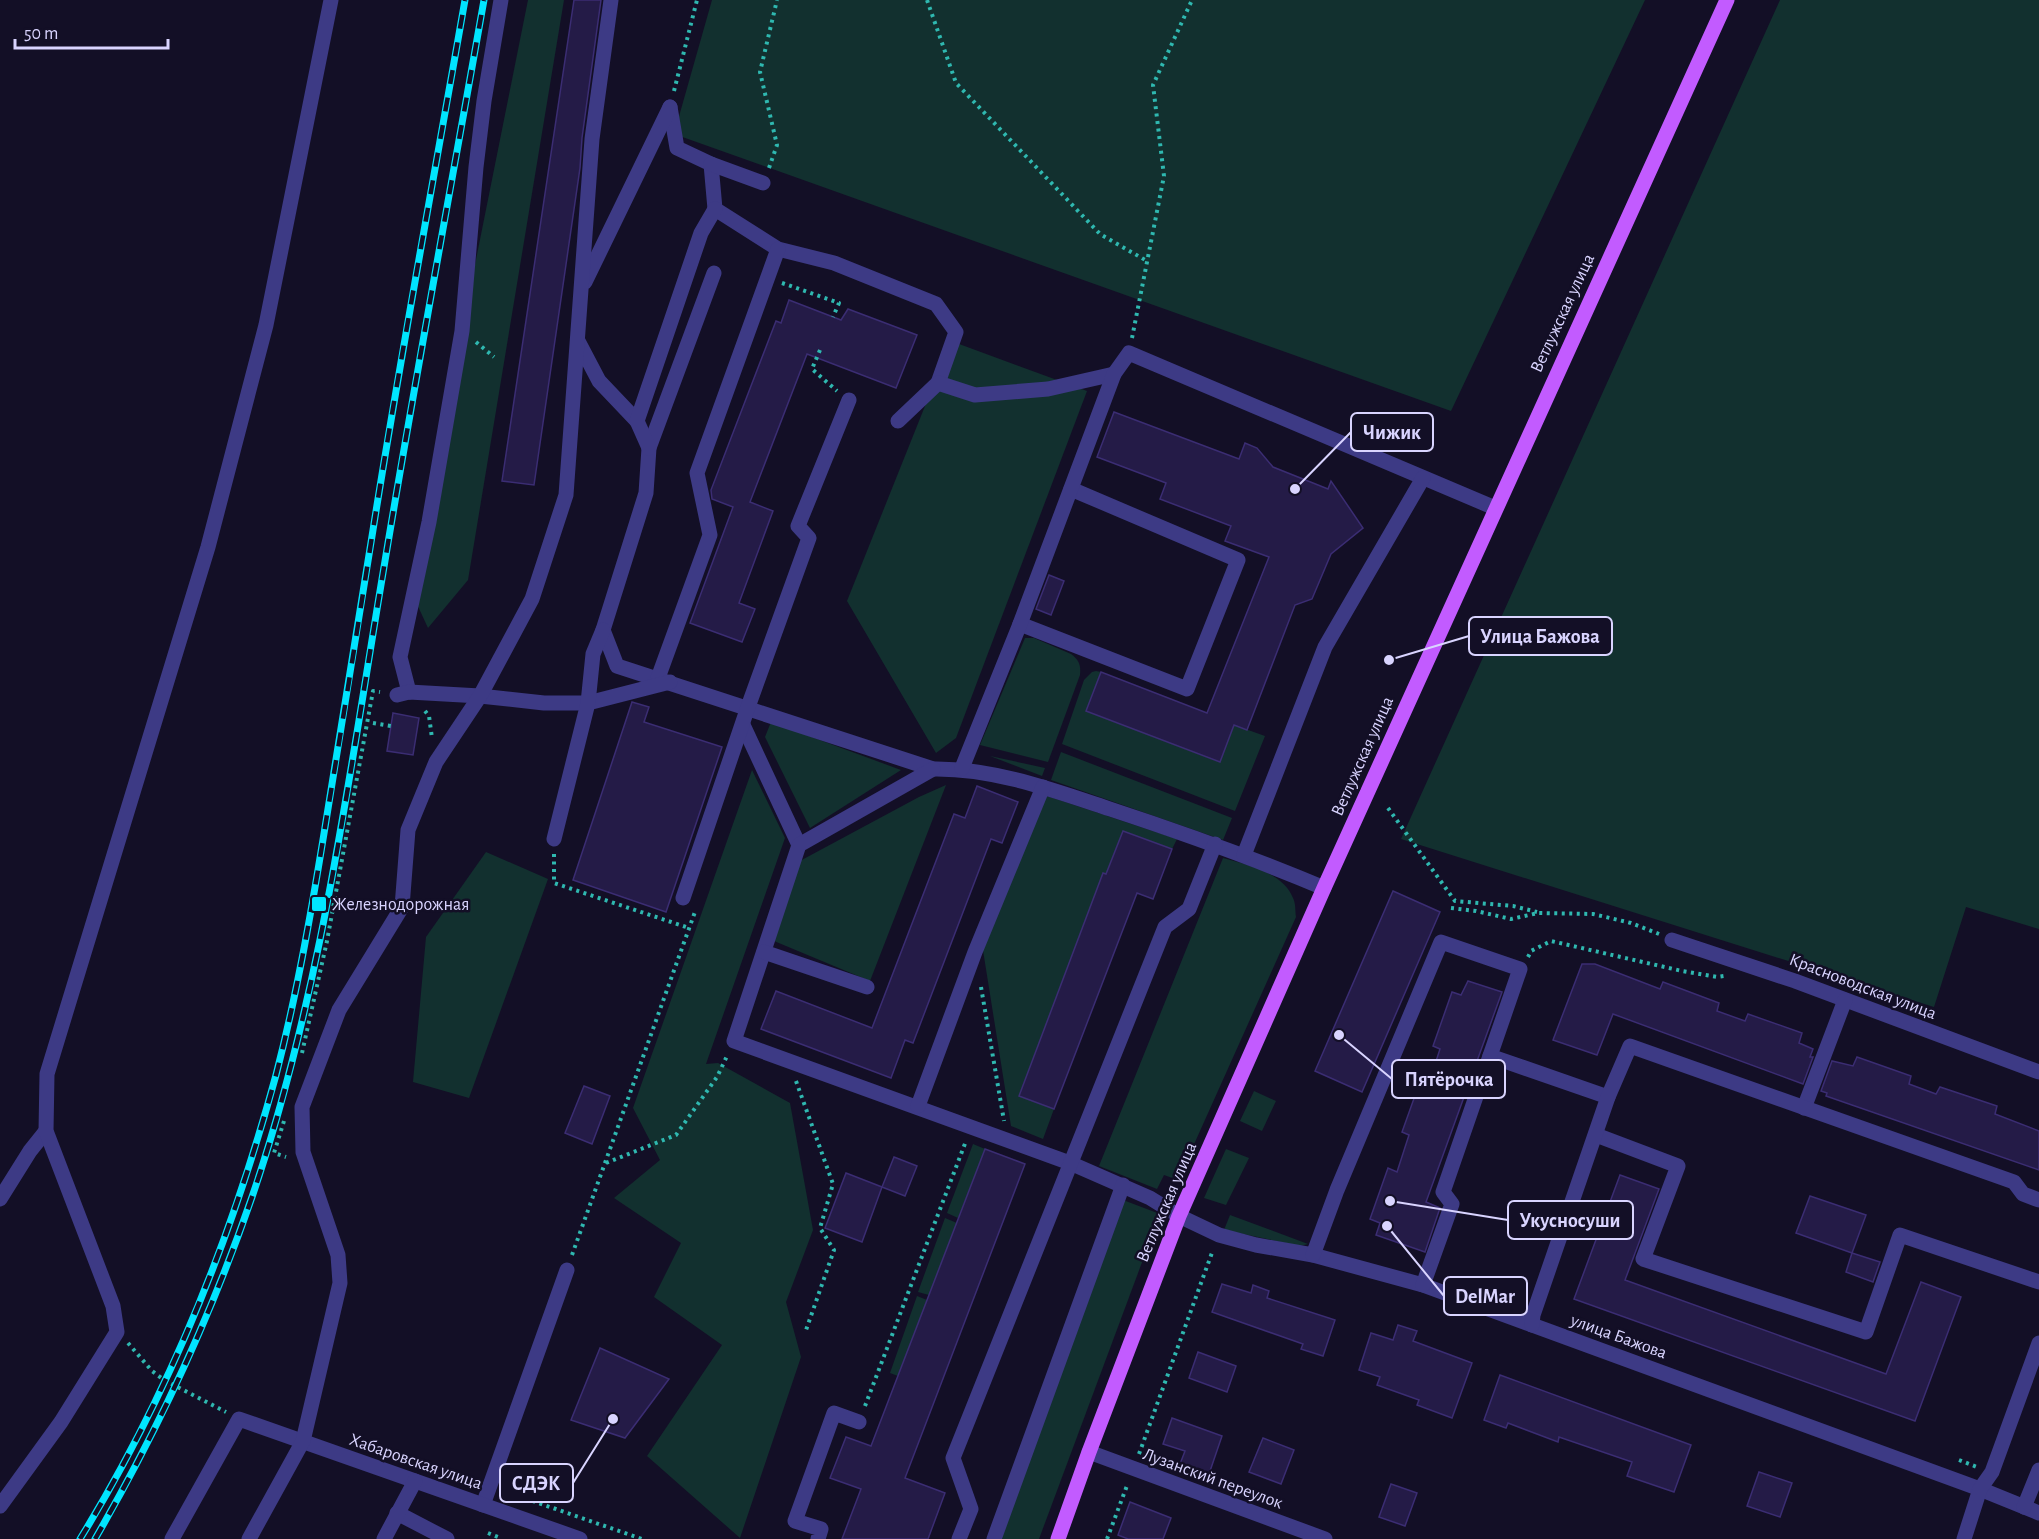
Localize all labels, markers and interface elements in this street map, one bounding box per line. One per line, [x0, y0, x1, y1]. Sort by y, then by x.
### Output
scale bar [15, 12, 168, 50]
text: 50 m [24, 25, 58, 43]
street label: Ветлужская улица [1528, 251, 1598, 376]
callout: Чижик [1351, 413, 1433, 451]
text: Чижик [1363, 423, 1421, 443]
callout: Улица Бажова [1469, 617, 1612, 655]
text: Улица Бажова [1480, 627, 1600, 647]
street label: Ветлужская улица [1329, 694, 1397, 819]
marker: Железнодорожная [310, 895, 328, 913]
place label: Железнодорожная [332, 896, 470, 914]
street label: Красноводская улица [1787, 951, 1939, 1023]
callout: Пятёрочка [1392, 1060, 1505, 1098]
text: Пятёрочка [1404, 1070, 1494, 1090]
street label: Ветлужская улица [1134, 1140, 1200, 1265]
callout: Укусносуши [1508, 1201, 1633, 1239]
text: Укусносуши [1519, 1211, 1621, 1231]
callout: DelMar [1444, 1277, 1527, 1315]
text: DelMar [1455, 1287, 1515, 1307]
street label: улица Бажова [1567, 1311, 1669, 1363]
street label: Хабаровская улица [347, 1430, 485, 1493]
street label: Лузанский переулок [1140, 1445, 1286, 1513]
callout: СДЭК [500, 1464, 573, 1502]
text: СДЭК [512, 1474, 560, 1494]

